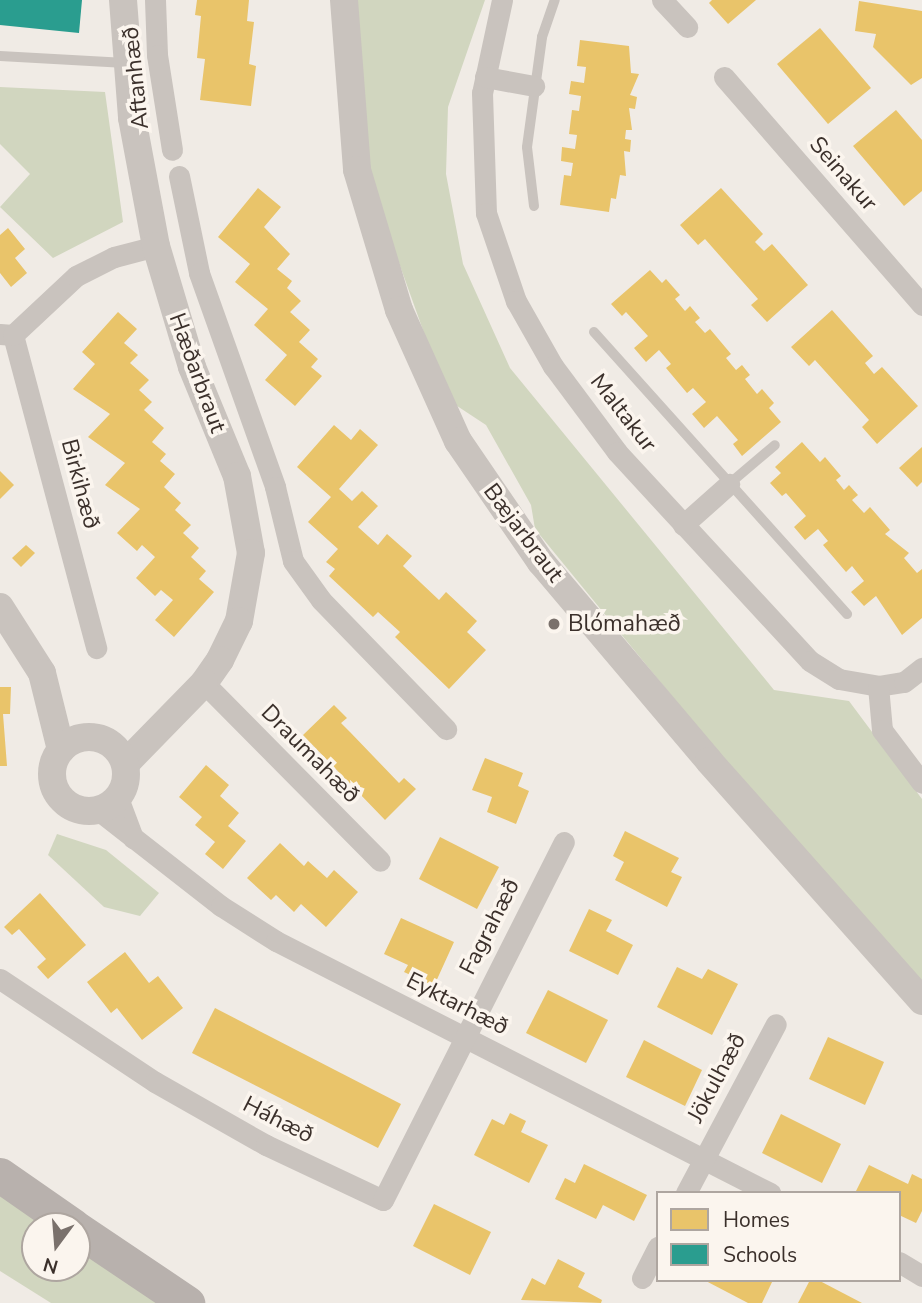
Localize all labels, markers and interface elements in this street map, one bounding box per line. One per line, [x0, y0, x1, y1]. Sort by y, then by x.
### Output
street label: Aftanhæð [117, 25, 155, 131]
street label: Seinakur [803, 131, 883, 217]
street label: Hæðarbraut [163, 309, 231, 437]
street label: Maltakur [584, 369, 662, 457]
street label: Birkihæð [55, 436, 105, 532]
street label: Bæjarbraut [477, 478, 569, 588]
place label: Blómahæð [568, 610, 681, 638]
marker: Blómahæð [546, 616, 562, 632]
street label: Draumahæð [255, 699, 365, 809]
street label: Fagrahæð [454, 874, 526, 980]
street label: Eyktarhæð [402, 967, 512, 1041]
street label: Jökulhæð [682, 1029, 752, 1127]
street label: Háhæð [238, 1091, 318, 1149]
legend [656, 1191, 901, 1282]
text: Homes [723, 1206, 790, 1234]
north arrow [21, 1212, 91, 1282]
text: Schools [723, 1241, 797, 1269]
text: N [40, 1251, 61, 1280]

